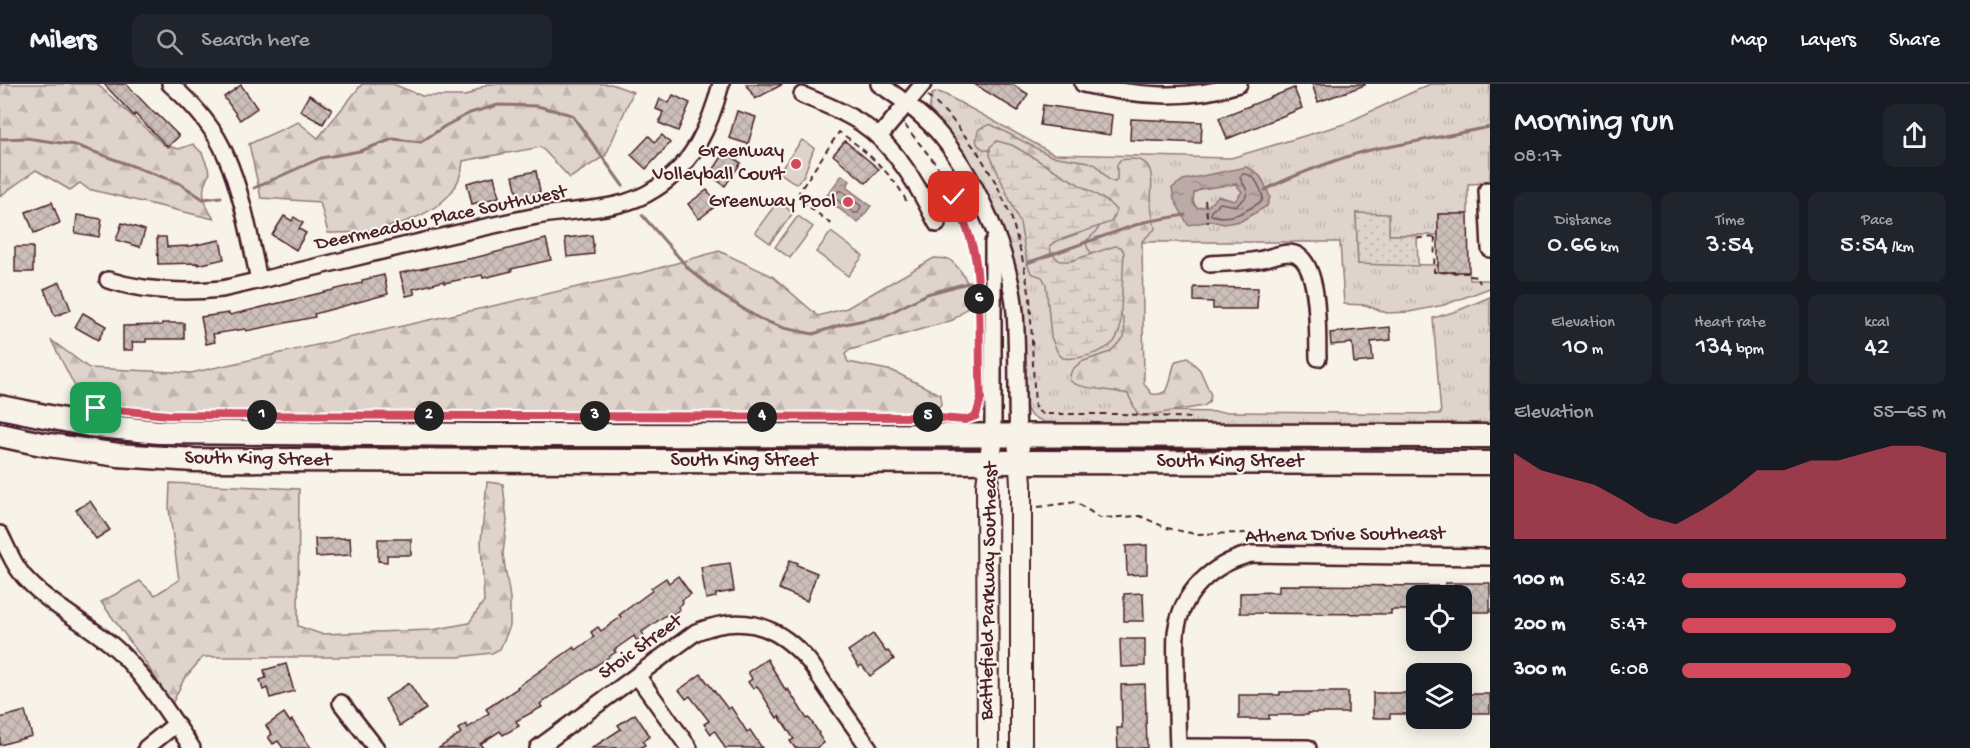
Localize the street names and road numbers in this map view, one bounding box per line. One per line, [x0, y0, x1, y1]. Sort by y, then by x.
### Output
street label: Deermeadow Place Southwest [311, 181, 571, 257]
street label: South King Street [184, 447, 334, 473]
street label: South King Street [671, 450, 819, 473]
street label: South King Street [1157, 451, 1305, 474]
street label: Battlefield Parkway Southeast [976, 460, 1004, 721]
street label: Athena Drive Southeast [1245, 523, 1447, 549]
street label: Stoic Street [595, 609, 688, 686]

